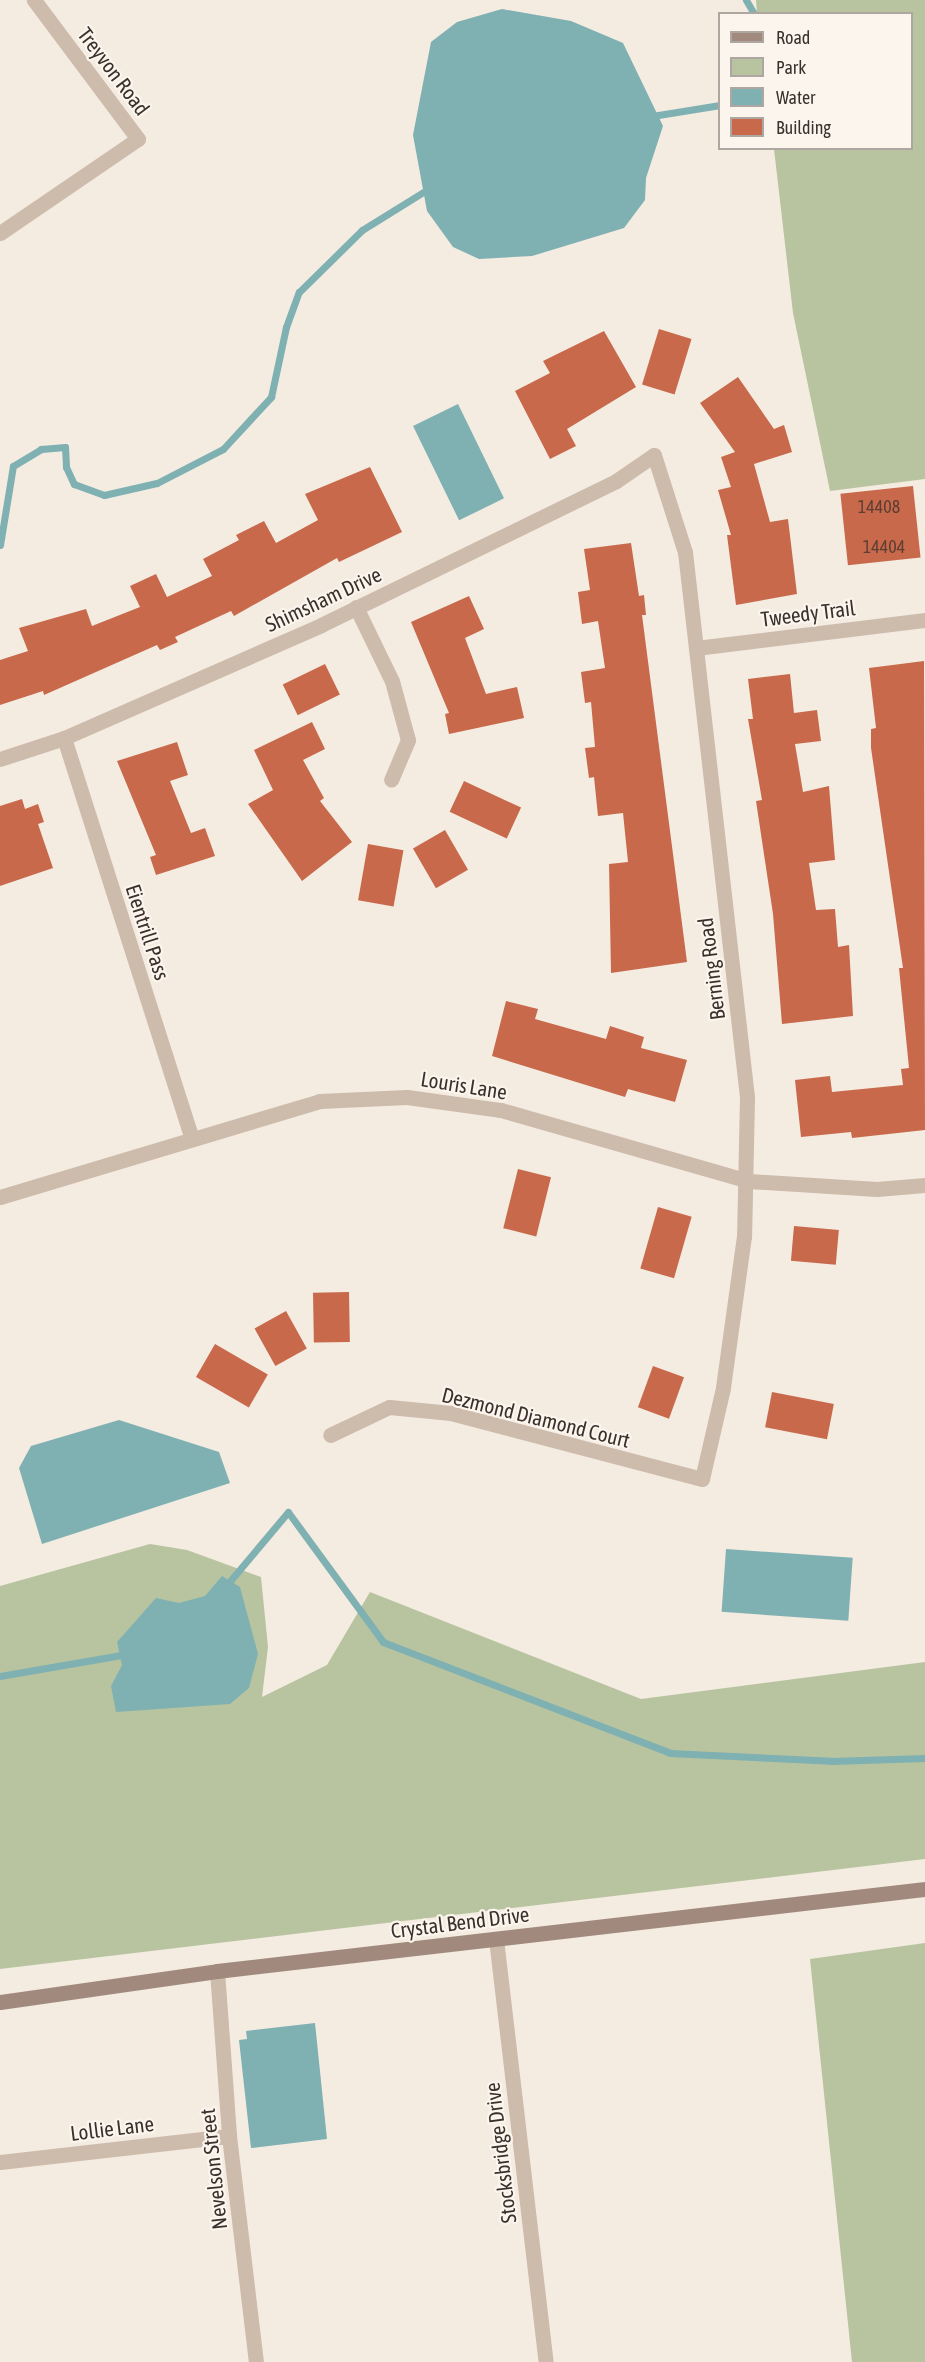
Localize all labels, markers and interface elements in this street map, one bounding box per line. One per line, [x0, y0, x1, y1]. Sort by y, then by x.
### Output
legend [718, 12, 913, 150]
street label: Treyvon Road [73, 22, 155, 120]
text: Road [776, 27, 810, 48]
text: Park [776, 57, 806, 78]
text: Water [776, 87, 815, 108]
text: Building [776, 117, 831, 138]
house number: 14408 [858, 496, 900, 518]
house number: 14404 [863, 536, 905, 558]
street label: Shimsham Drive [261, 561, 385, 637]
street label: Tweedy Trail [759, 595, 857, 631]
street label: Eientrill Pass [121, 881, 175, 983]
street label: Berning Road [692, 916, 730, 1022]
street label: Louris Lane [419, 1066, 509, 1104]
street label: Dezmond Diamond Court [439, 1381, 633, 1453]
street label: Crystal Bend Drive [389, 1901, 531, 1943]
street label: Stocksbridge Drive [479, 2081, 521, 2225]
street label: Nevelson Street [194, 2107, 232, 2231]
street label: Lollie Lane [69, 2110, 155, 2146]

